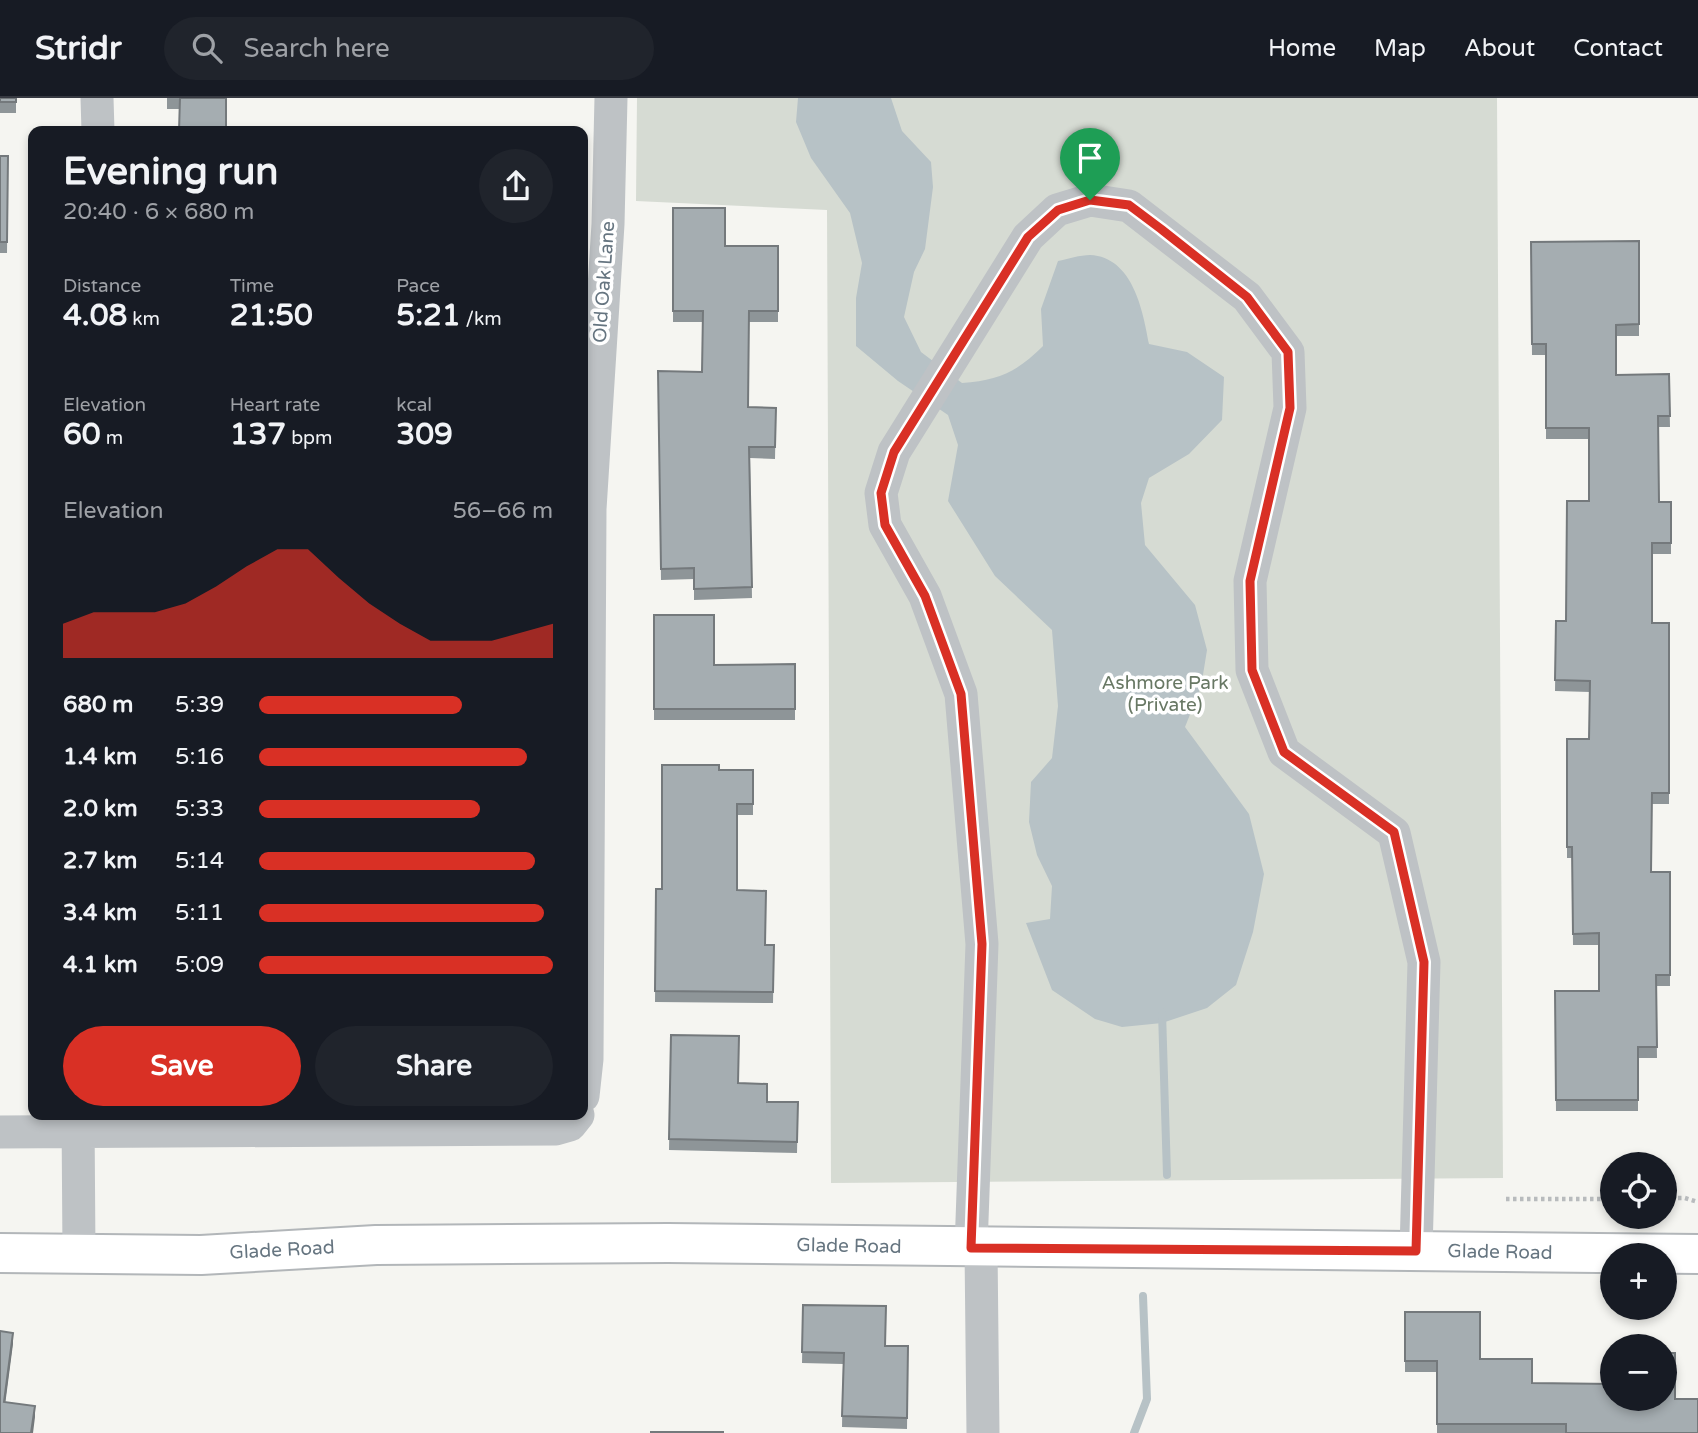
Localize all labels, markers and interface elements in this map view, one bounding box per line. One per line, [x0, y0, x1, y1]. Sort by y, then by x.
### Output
search box [164, 17, 654, 80]
text: Stridr [35, 29, 122, 68]
icon: search [188, 29, 226, 67]
text: Search here [244, 33, 390, 64]
text: Home [1268, 34, 1336, 63]
text: Map [1374, 34, 1426, 63]
text: About [1464, 34, 1535, 63]
text: Contact [1573, 34, 1663, 63]
pin [1060, 128, 1120, 200]
icon: arrive [1071, 139, 1109, 177]
text: Evening run [63, 149, 278, 195]
button: share [479, 149, 553, 223]
text: 20:40 · 6 × 680 m [63, 198, 254, 226]
street label: Old Oak Lane [589, 220, 619, 344]
text: Distance [63, 275, 141, 297]
text: Time [230, 275, 274, 297]
text: Pace [396, 275, 440, 297]
text: 4.08 [63, 297, 127, 334]
text: 21:50 [230, 297, 313, 334]
text: 5:21 [396, 297, 461, 334]
text: km [127, 308, 160, 330]
text: /km [461, 308, 502, 330]
text: Elevation [63, 394, 146, 416]
text: Heart rate [230, 394, 320, 416]
text: kcal [396, 394, 432, 416]
text: 60 [63, 416, 101, 453]
text: 137 [230, 416, 286, 453]
text: 309 [396, 416, 453, 453]
text: m [101, 427, 123, 449]
text: bpm [286, 427, 333, 449]
text: Elevation [63, 497, 164, 525]
text: 56–66 m [452, 497, 553, 525]
park label: Ashmore Park (Private) [1101, 672, 1229, 716]
text: 680 m [63, 691, 133, 719]
text: 5:39 [175, 691, 224, 719]
text: 1.4 km [63, 743, 137, 771]
text: 5:16 [175, 743, 224, 771]
text: 2.0 km [63, 795, 138, 823]
text: 5:33 [175, 795, 224, 823]
text: 2.7 km [63, 847, 137, 875]
text: 5:14 [175, 847, 224, 875]
text: 3.4 km [63, 899, 137, 927]
text: 5:11 [175, 899, 224, 927]
text: 4.1 km [63, 951, 138, 979]
text: 5:09 [175, 951, 224, 979]
button: Save [63, 1026, 301, 1106]
button: Share [315, 1026, 553, 1106]
map controls [1600, 1152, 1677, 1411]
button: locate [1600, 1152, 1677, 1229]
street label: Glade Road [796, 1234, 902, 1258]
street label: Glade Road [229, 1236, 335, 1264]
street label: Glade Road [1447, 1240, 1553, 1264]
button: + [1600, 1243, 1677, 1320]
button: − [1600, 1334, 1677, 1411]

